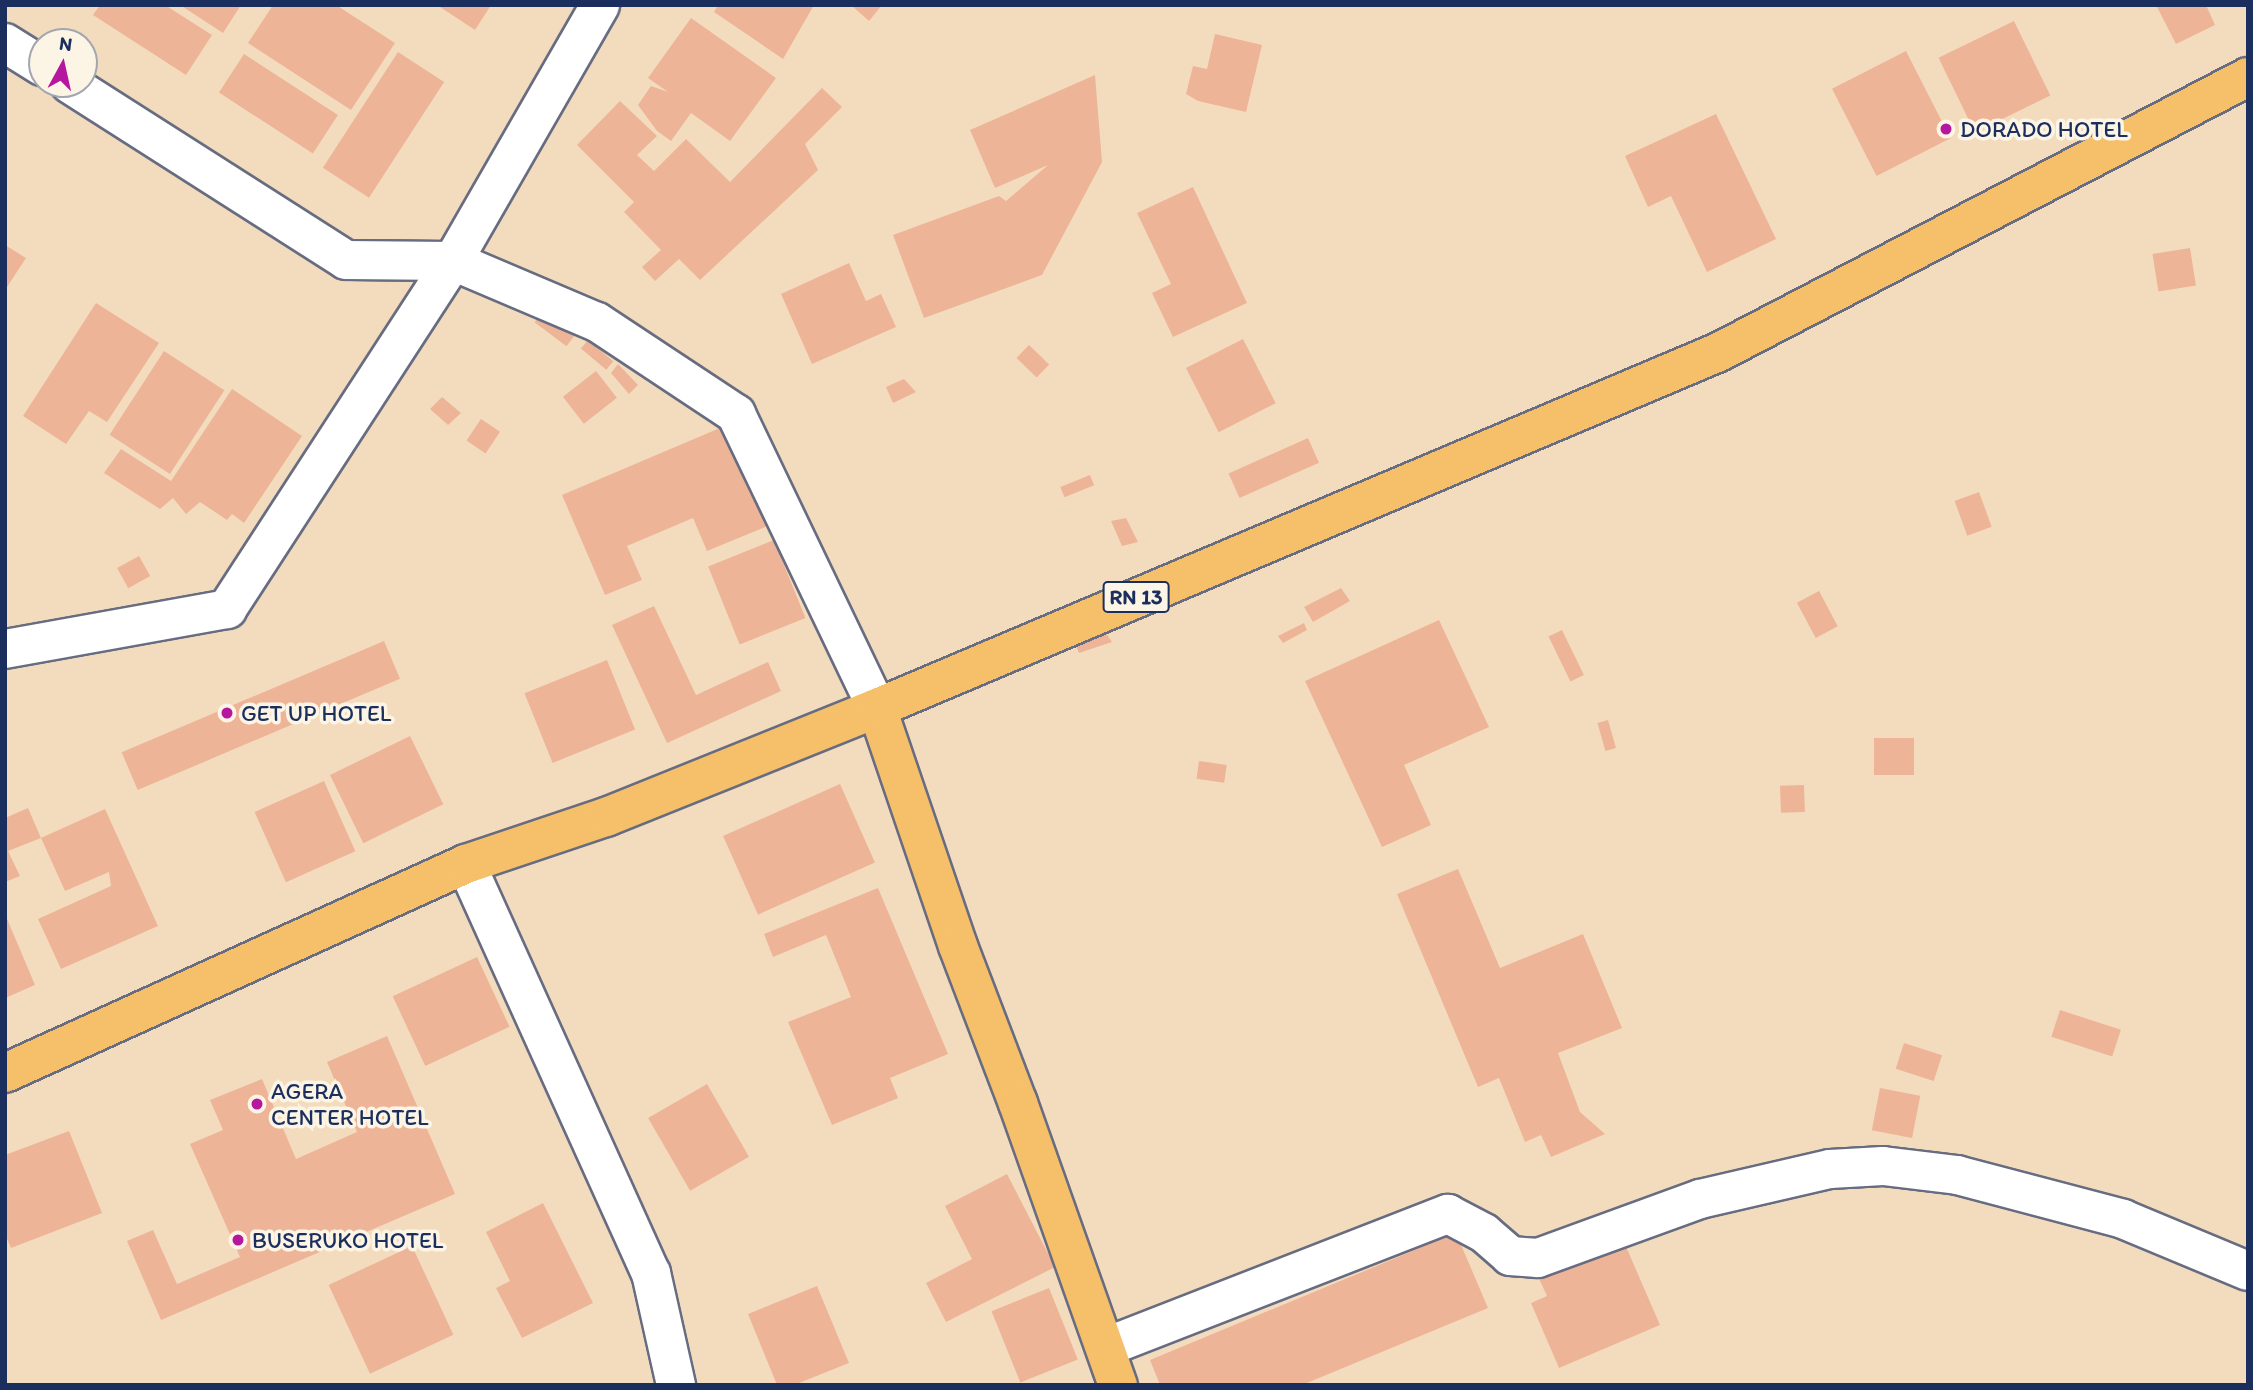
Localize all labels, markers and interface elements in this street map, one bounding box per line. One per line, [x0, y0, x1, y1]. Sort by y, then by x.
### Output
north arrow [28, 28, 98, 98]
text: N [58, 31, 74, 56]
place label: DORADO HOTEL [1960, 115, 2128, 143]
marker: DORADO HOTEL [1938, 121, 1954, 137]
road number: RN 13 [1101, 580, 1171, 614]
place label: GET UP HOTEL [241, 699, 391, 727]
marker: GET UP HOTEL [219, 705, 235, 721]
place label: AGERA CENTER HOTEL [271, 1077, 429, 1131]
marker: AGERA CENTER HOTEL [249, 1096, 265, 1112]
place label: BUSERUKO HOTEL [252, 1226, 443, 1254]
marker: BUSERUKO HOTEL [230, 1232, 246, 1248]

